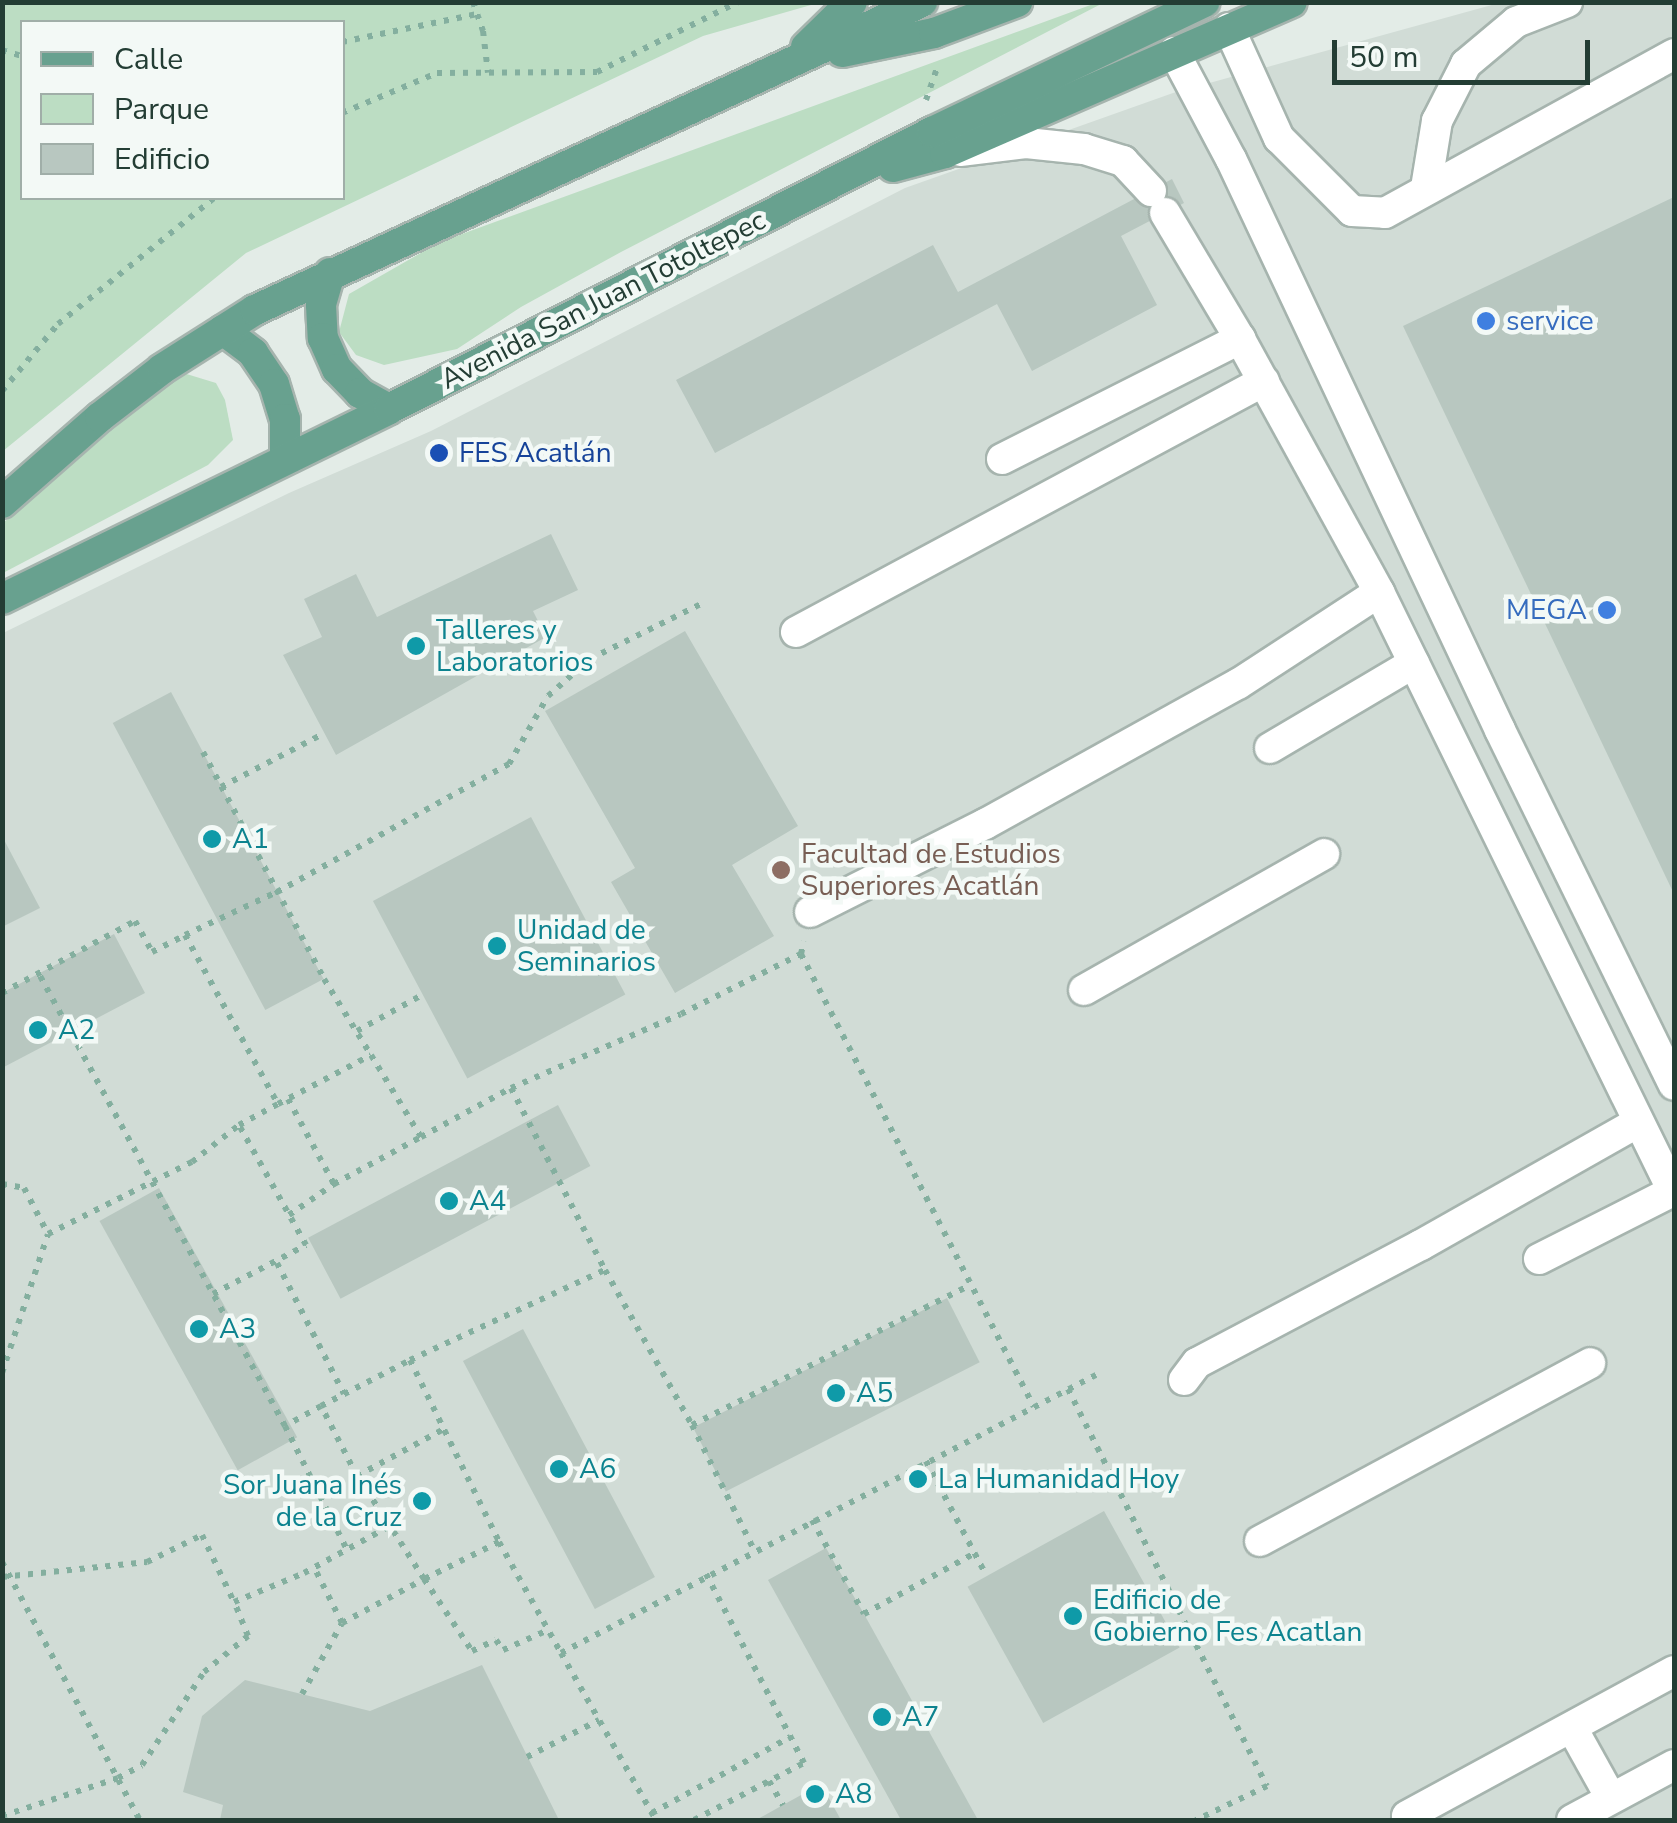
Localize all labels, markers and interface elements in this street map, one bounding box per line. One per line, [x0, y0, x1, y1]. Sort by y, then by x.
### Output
legend [20, 20, 345, 200]
scale bar [1337, 20, 1594, 82]
text: 50 m [1349, 37, 1418, 78]
text: Calle [114, 39, 183, 80]
text: Parque [114, 89, 209, 130]
text: Edificio [114, 139, 210, 180]
street label: Avenida San Juan Totoltepec [435, 203, 771, 397]
place label: service [1506, 304, 1594, 338]
marker: service [1475, 310, 1497, 332]
place label: FES Acatlán [459, 436, 612, 470]
marker: FES Acatlán [428, 442, 450, 464]
place label: MEGA [1506, 593, 1587, 627]
marker: MEGA [1596, 599, 1618, 621]
place label: Talleres y Laboratorios [436, 613, 593, 679]
marker: Talleres y Laboratorios [405, 635, 427, 657]
place label: A1 [232, 822, 269, 856]
marker: A1 [201, 828, 223, 850]
place label: Facultad de Estudios Superiores Acatlán [801, 837, 1061, 903]
marker: Facultad de Estudios Superiores Acatlán [770, 859, 792, 881]
place label: Unidad de Seminarios [517, 913, 656, 979]
marker: Unidad de Seminarios [486, 935, 508, 957]
place label: A2 [58, 1013, 95, 1047]
marker: A2 [27, 1019, 49, 1041]
place label: A4 [469, 1184, 506, 1218]
marker: A4 [438, 1190, 460, 1212]
place label: A3 [219, 1312, 256, 1346]
marker: A3 [188, 1318, 210, 1340]
place label: A5 [856, 1376, 893, 1410]
marker: A5 [825, 1382, 847, 1404]
place label: A6 [579, 1452, 616, 1486]
marker: A6 [548, 1458, 570, 1480]
place label: La Humanidad Hoy [938, 1462, 1179, 1496]
place label: Sor Juana Inés de la Cruz [223, 1468, 402, 1534]
marker: La Humanidad Hoy [907, 1468, 929, 1490]
marker: Sor Juana Inés de la Cruz [411, 1490, 433, 1512]
place label: Edificio de Gobierno Fes Acatlan [1093, 1583, 1362, 1649]
marker: Edificio de Gobierno Fes Acatlan [1062, 1605, 1084, 1627]
place label: A7 [902, 1700, 939, 1734]
marker: A7 [871, 1706, 893, 1728]
place label: A8 [835, 1777, 872, 1811]
marker: A8 [804, 1783, 826, 1805]

